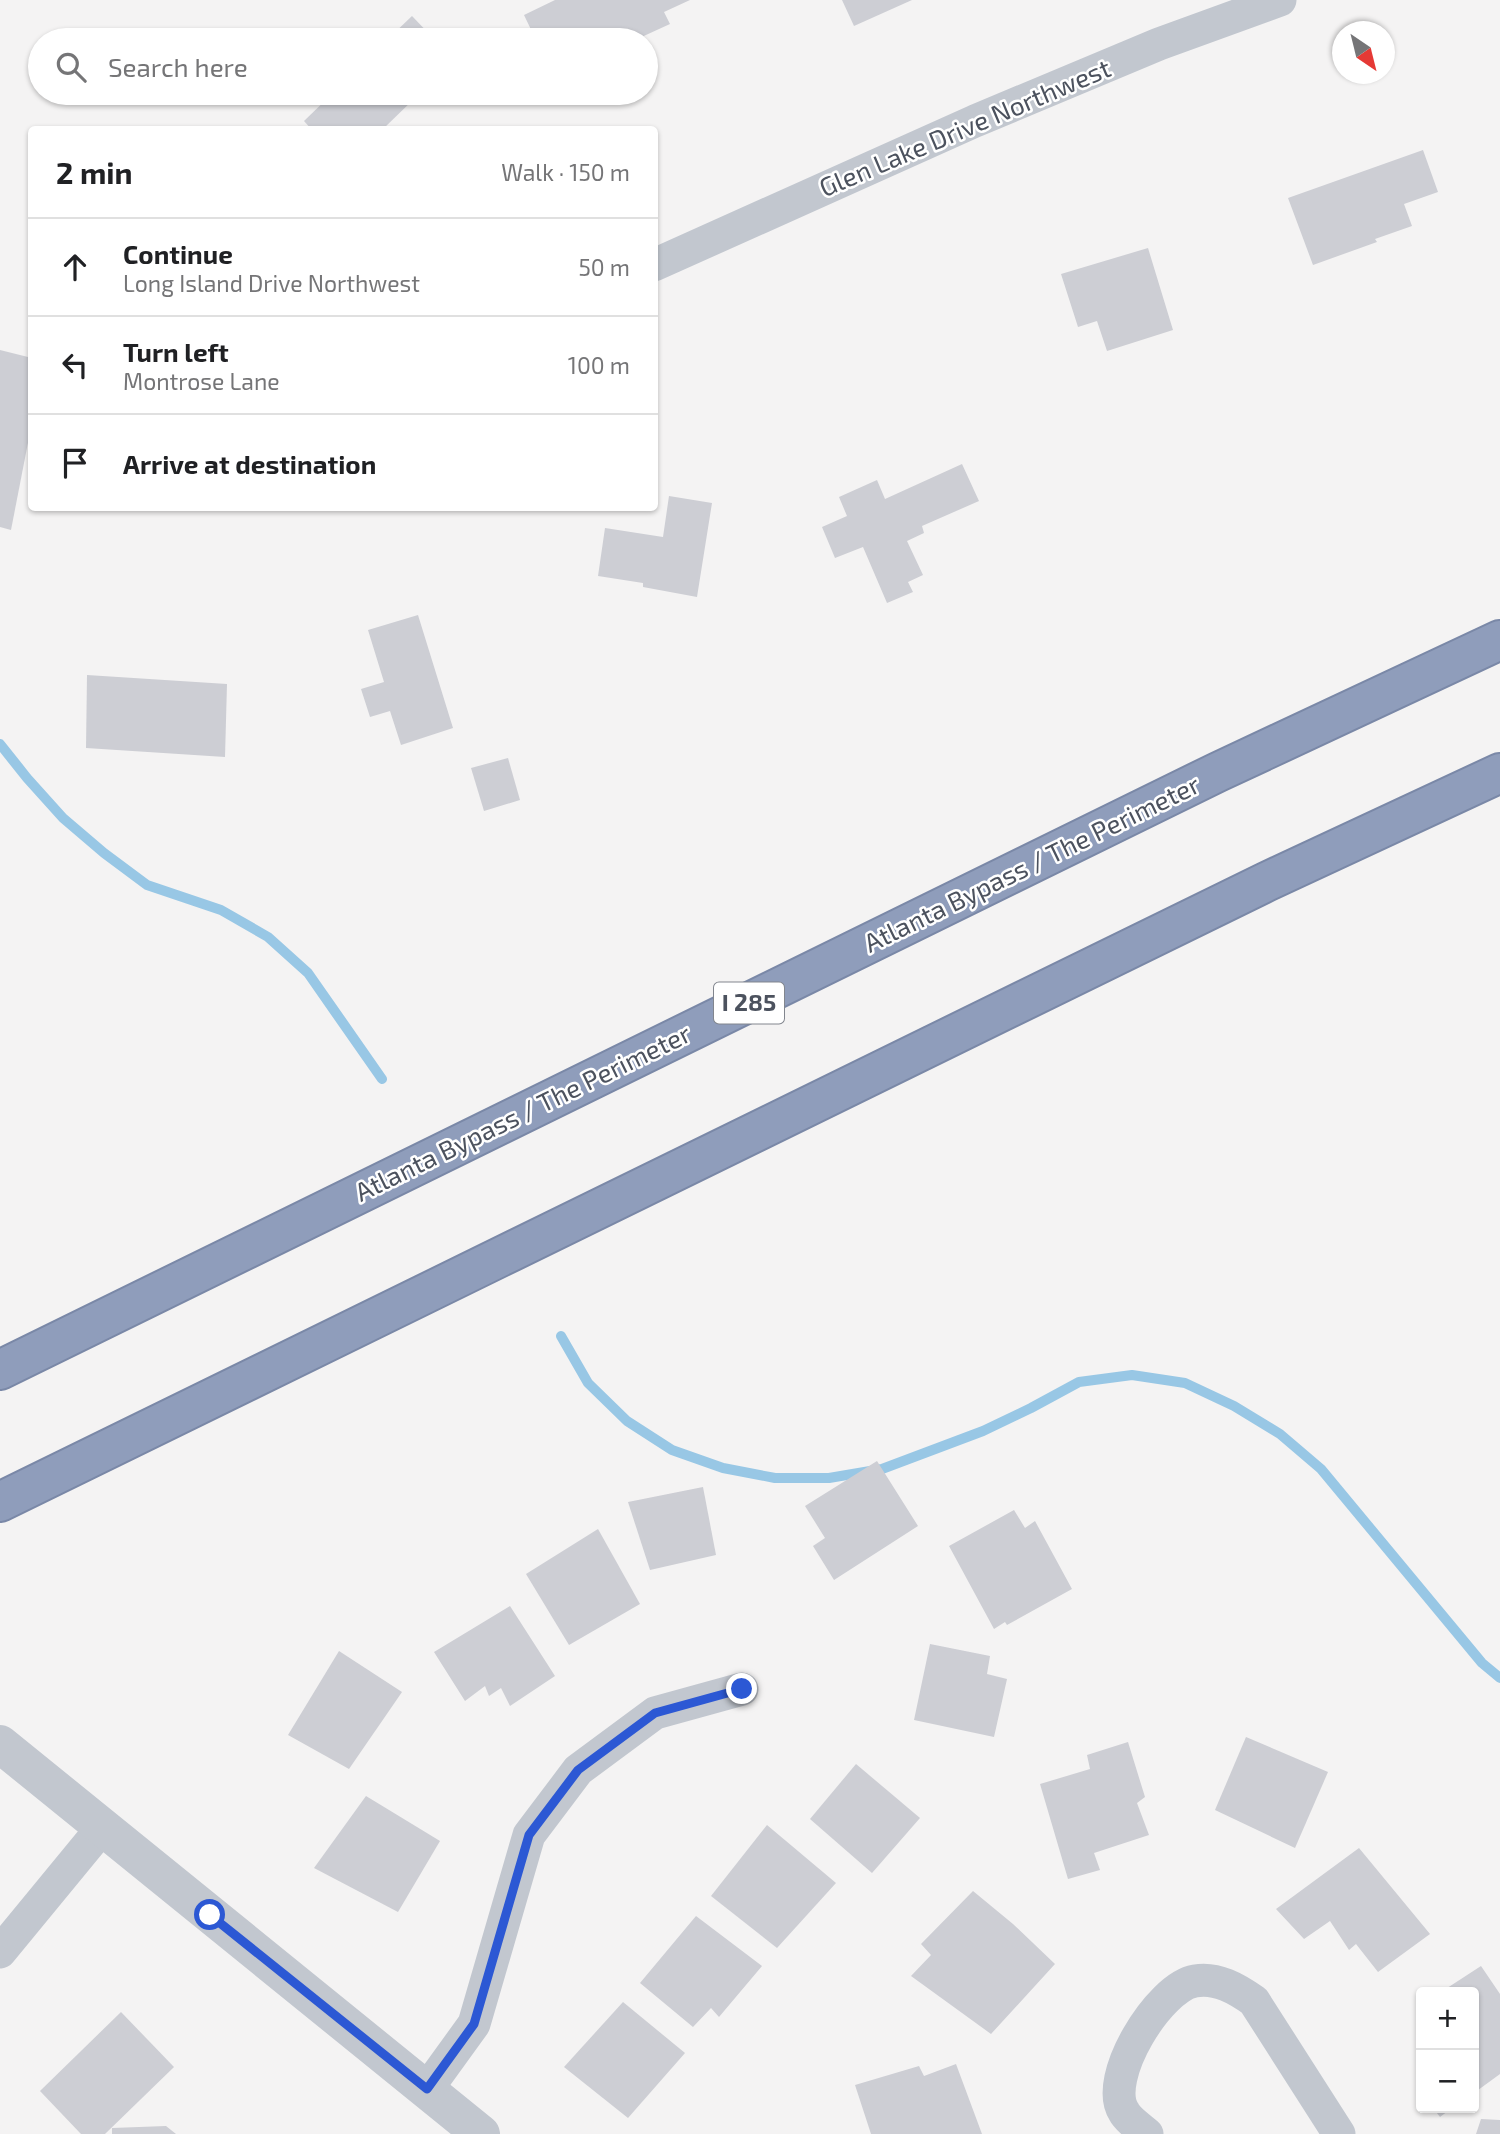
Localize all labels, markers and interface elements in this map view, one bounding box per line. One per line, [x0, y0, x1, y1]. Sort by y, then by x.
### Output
north arrow [1332, 21, 1395, 84]
search box [28, 28, 658, 105]
icon: search [52, 48, 90, 86]
text: Search here [108, 51, 248, 82]
street label: Glen Lake Drive Northwest [814, 51, 1115, 202]
text: 2 min [56, 154, 133, 190]
text: Walk · 150 m [501, 158, 630, 186]
text: Continue [123, 238, 233, 269]
icon: ahead [56, 248, 94, 286]
text: 50 m [579, 253, 630, 281]
text: Long Island Drive Northwest [123, 269, 420, 297]
text: Turn left [123, 336, 229, 367]
icon: left [56, 346, 94, 384]
text: 100 m [568, 351, 630, 379]
text: Montrose Lane [123, 367, 280, 395]
icon: arrive [56, 444, 94, 482]
text: Arrive at destination [123, 448, 376, 479]
street label: Atlanta Bypass / The Perimeter [858, 768, 1204, 958]
road number: I 285 [714, 982, 784, 1023]
street label: Atlanta Bypass / The Perimeter [349, 1017, 695, 1207]
route end [726, 1673, 757, 1704]
route start [194, 1899, 225, 1930]
map controls [1416, 1987, 1479, 2113]
button: + [1416, 1987, 1479, 2050]
button: − [1416, 2050, 1479, 2113]

